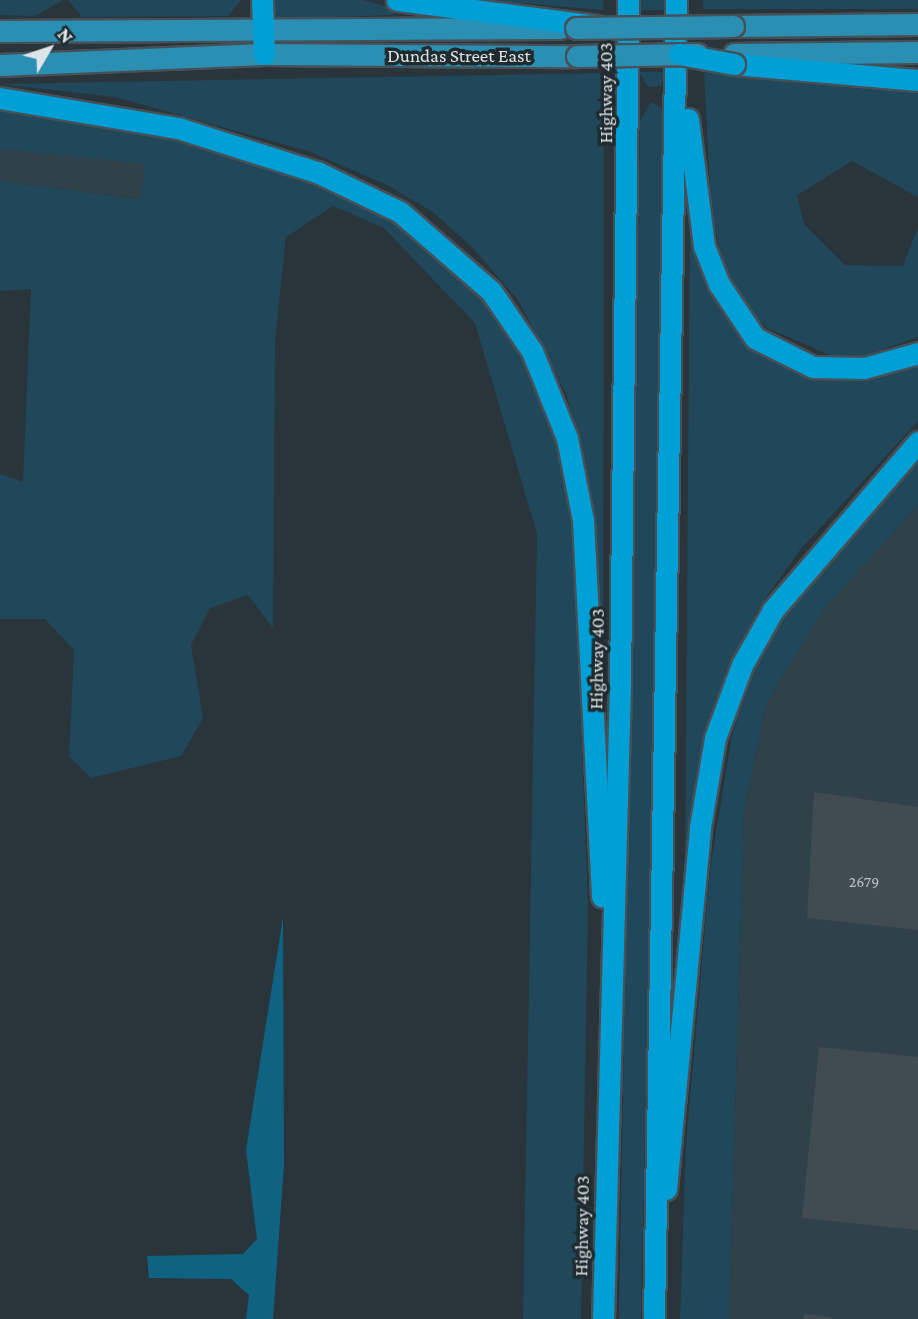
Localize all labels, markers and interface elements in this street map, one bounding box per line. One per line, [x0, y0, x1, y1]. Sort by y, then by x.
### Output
north arrow [14, 14, 84, 84]
text: N [53, 24, 78, 47]
street label: Highway 403 [595, 43, 617, 143]
street label: Dundas Street East [387, 45, 531, 67]
street label: Highway 403 [585, 608, 609, 710]
house number: 2679 [849, 872, 879, 892]
street label: Highway 403 [570, 1175, 594, 1277]

